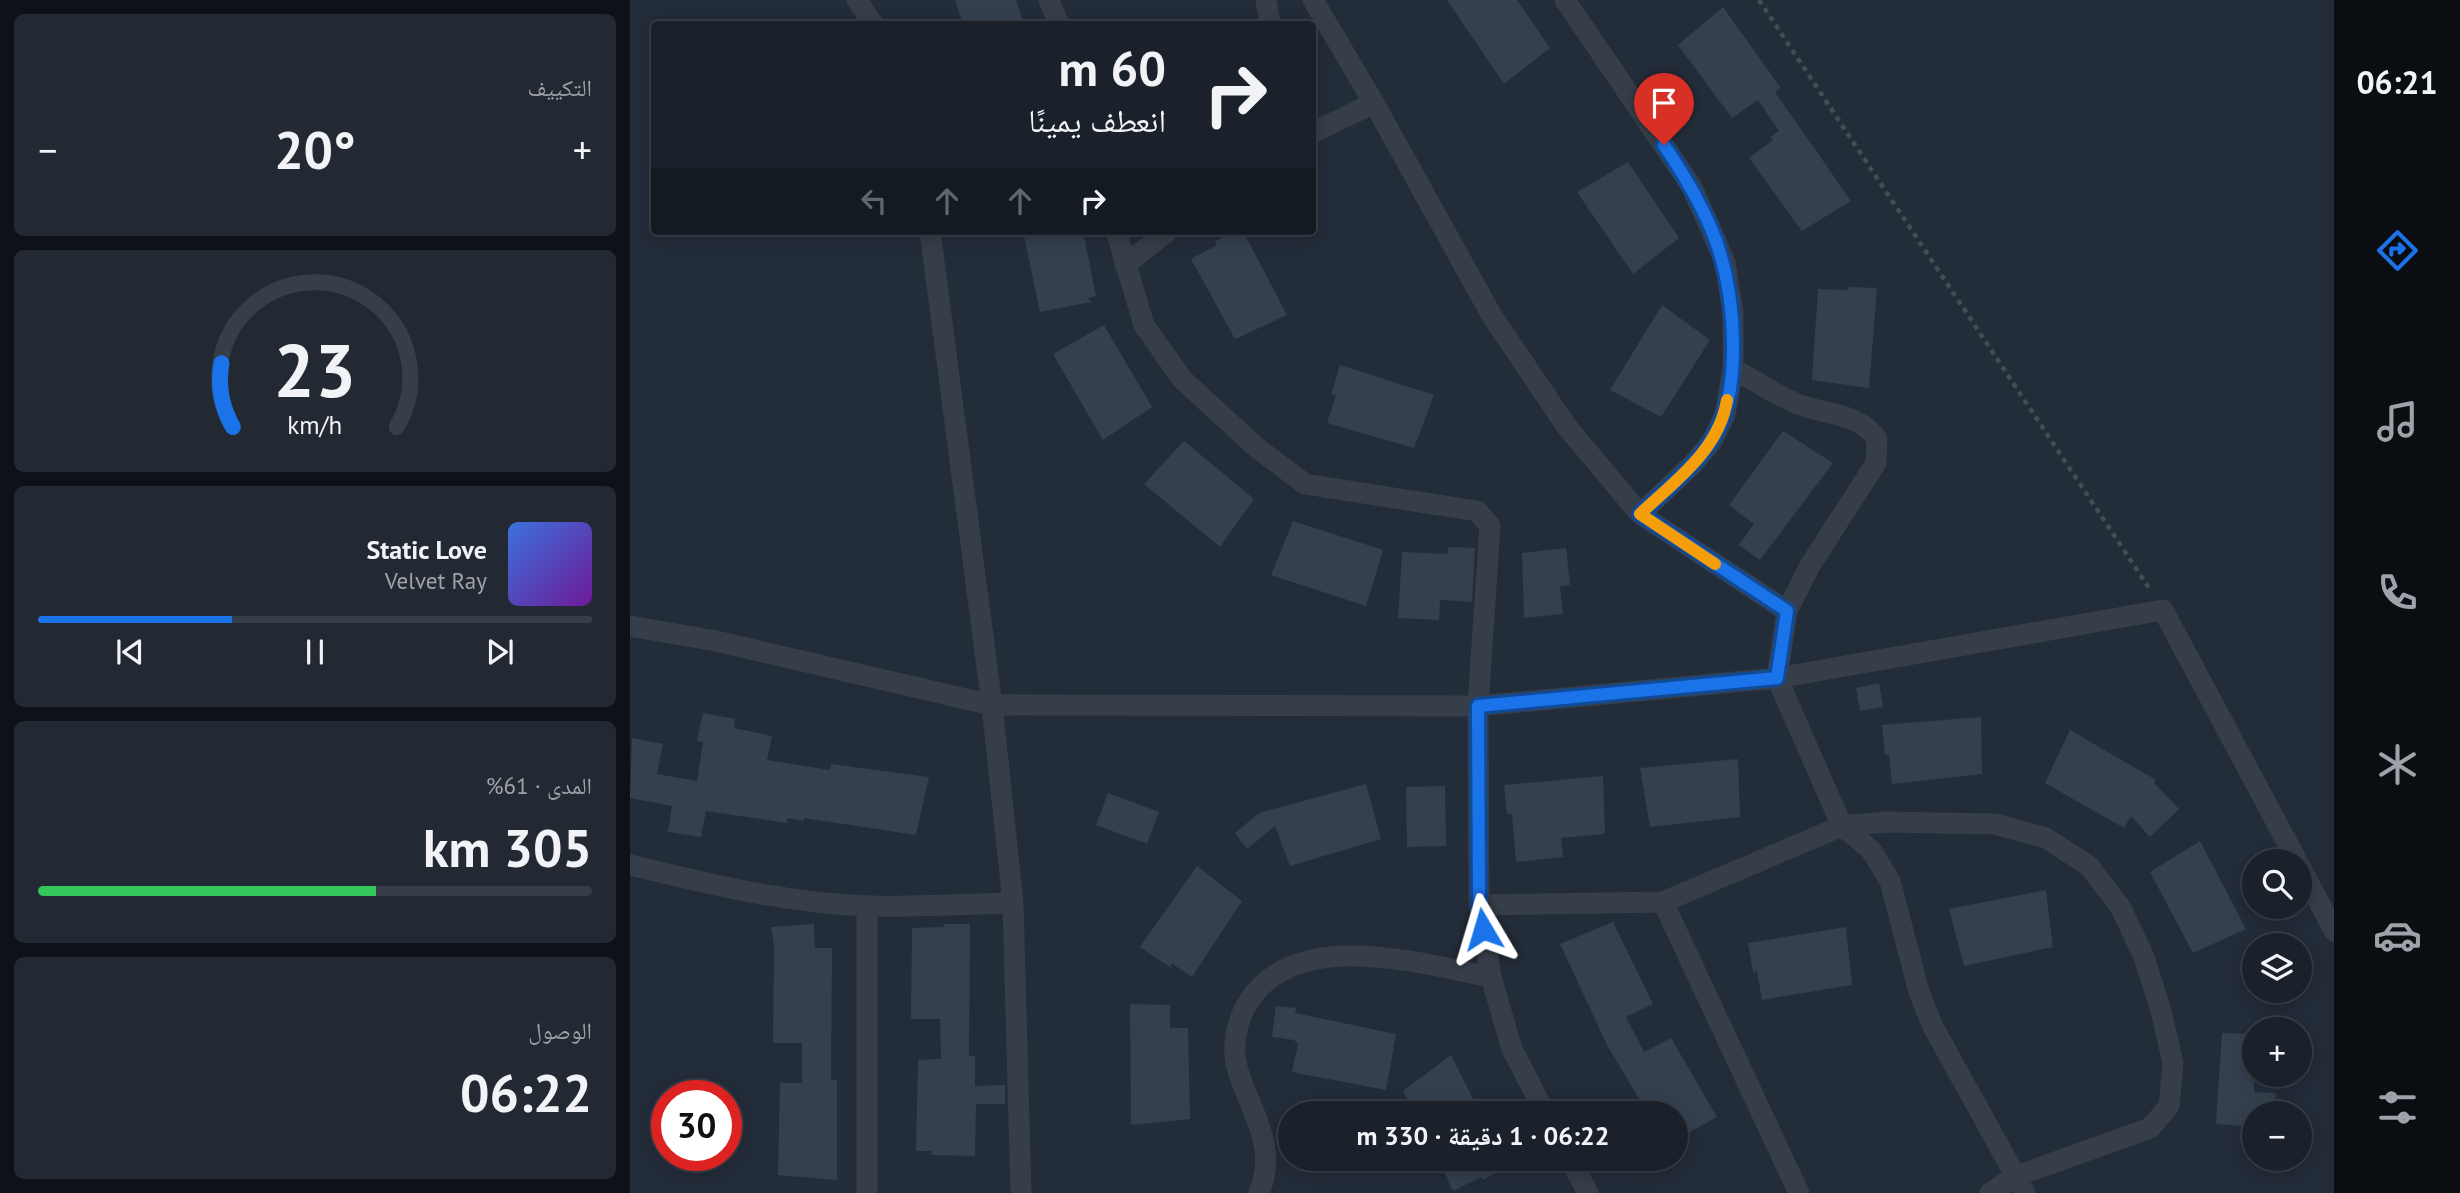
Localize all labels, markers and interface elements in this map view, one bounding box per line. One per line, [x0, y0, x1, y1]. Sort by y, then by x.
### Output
text: 60 m [1059, 36, 1166, 100]
icon: right [1190, 49, 1281, 140]
text: 06:21 [2356, 61, 2438, 103]
text: التكييف [527, 73, 592, 102]
pin [1634, 73, 1694, 145]
icon: arrive [1645, 84, 1683, 122]
text: انعطف يمينًا [1028, 99, 1166, 141]
text: 20° [274, 116, 356, 183]
text: − [38, 125, 57, 174]
text: + [573, 125, 592, 174]
icon: left [855, 182, 893, 220]
icon: ahead [928, 182, 966, 220]
icon: ahead [1001, 182, 1039, 220]
icon: right [1074, 182, 1112, 220]
icon: directions [2373, 226, 2422, 275]
text: 23 [274, 323, 356, 417]
icon: music [2373, 397, 2422, 446]
text: km/h [288, 408, 342, 440]
text: Static Love [366, 533, 487, 566]
text: Velvet Ray [385, 566, 487, 595]
icon: phone [2373, 568, 2422, 617]
icon: previous [111, 633, 149, 671]
icon: pause [296, 633, 334, 671]
icon: next [481, 633, 519, 671]
icon: climate [2373, 740, 2422, 789]
text: المدى · 61% [486, 771, 592, 800]
text: 305 km [423, 814, 592, 881]
map controls [2242, 849, 2312, 1171]
button: search [2242, 849, 2312, 919]
position arrow [1446, 892, 1520, 966]
icon: car [2373, 911, 2422, 960]
button: layers [2242, 933, 2312, 1003]
text: الوصول [528, 1016, 592, 1045]
button: + [2242, 1017, 2312, 1087]
text: 06:22 [460, 1059, 592, 1126]
speed limit sign: 30 [651, 1080, 742, 1171]
icon: filters [2373, 1083, 2422, 1132]
button: − [2242, 1101, 2312, 1171]
text: 06:22 · 1 دقيقة · 330 m [1356, 1119, 1610, 1152]

